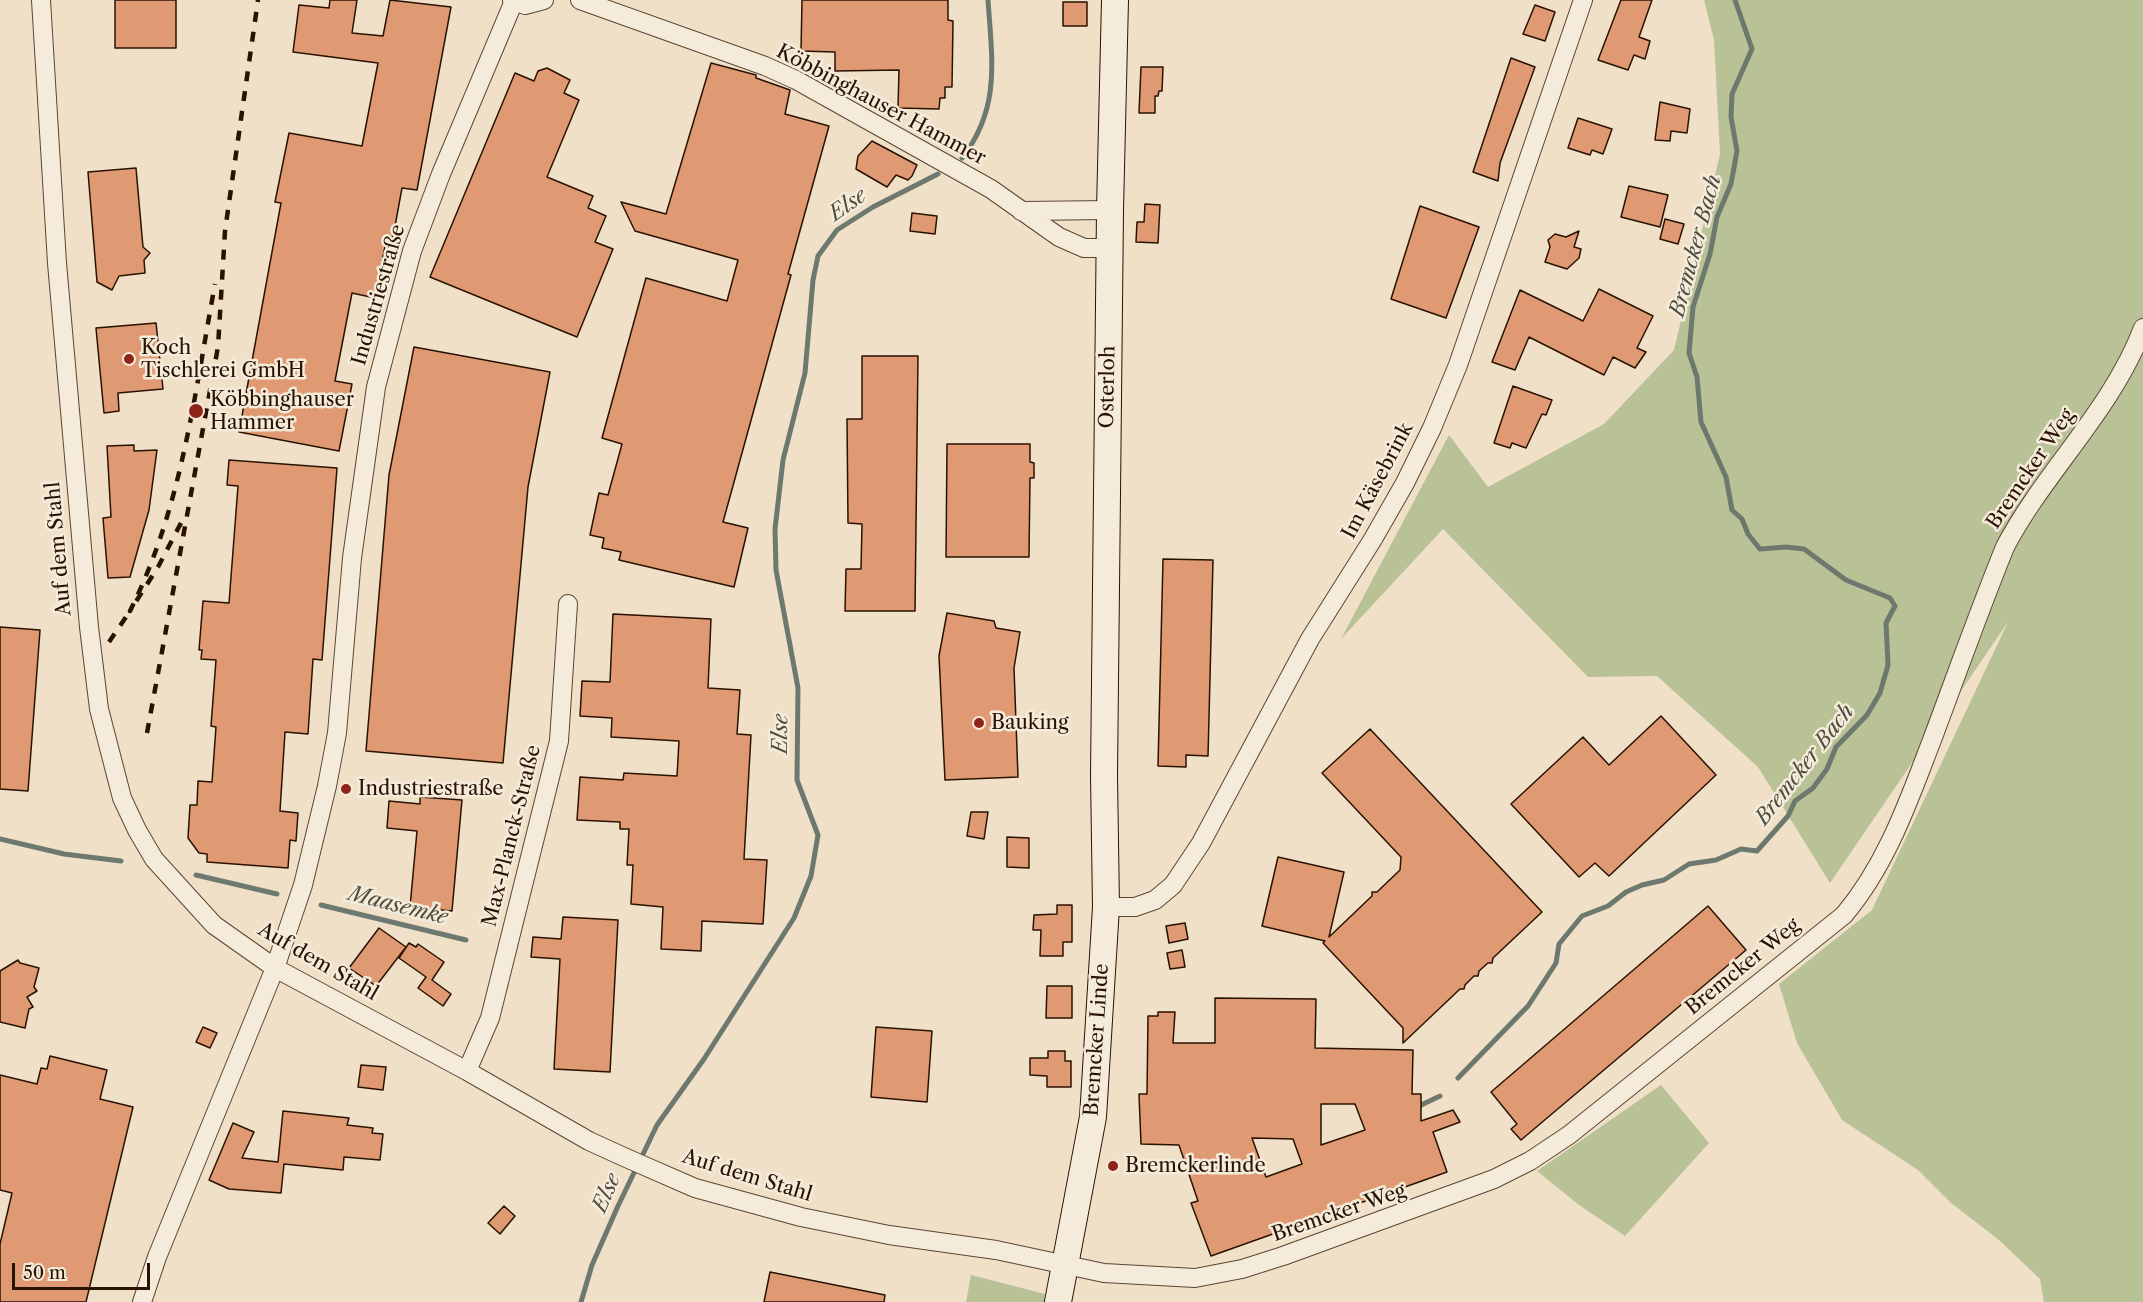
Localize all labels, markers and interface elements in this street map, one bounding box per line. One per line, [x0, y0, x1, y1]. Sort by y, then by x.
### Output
street label: Köbbinghauser Hammer [772, 40, 990, 170]
water label: Bremcker Bach [1665, 172, 1727, 320]
water label: Else [824, 183, 872, 227]
street label: Industriestraße [347, 222, 411, 368]
place label: Koch Tischlerei GmbH [141, 336, 305, 383]
street label: Osterloh [1095, 345, 1121, 429]
marker: Koch Tischlerei GmbH [122, 352, 136, 366]
place label: Köbbinghauser Hammer [210, 388, 354, 435]
marker: Köbbinghauser Hammer [187, 402, 205, 420]
street label: Bremcker Weg [1982, 404, 2080, 534]
street label: Im Käsebrink [1337, 419, 1419, 543]
street label: Auf dem Stahl [41, 481, 77, 617]
water label: Bremcker Bach [1750, 700, 1860, 830]
place label: Bauking [991, 711, 1069, 735]
water label: Else [768, 714, 794, 754]
marker: Bauking [972, 716, 986, 730]
street label: Max-Planck-Straße [478, 743, 546, 929]
place label: Industriestraße [358, 777, 504, 801]
marker: Industriestraße [339, 782, 353, 796]
water label: Maasemke [346, 881, 450, 931]
street label: Bremcker Weg [1681, 914, 1805, 1020]
street label: Auf dem Stahl [254, 918, 382, 1006]
street label: Bremcker Linde [1080, 963, 1114, 1117]
street label: Auf dem Stahl [679, 1145, 815, 1207]
place label: Bremckerlinde [1125, 1154, 1266, 1178]
marker: Bremckerlinde [1106, 1159, 1120, 1173]
water label: Else [587, 1170, 627, 1216]
street label: Bremcker Weg [1269, 1179, 1409, 1247]
scale bar [15, 1251, 153, 1289]
text: 50 m [23, 1262, 66, 1284]

